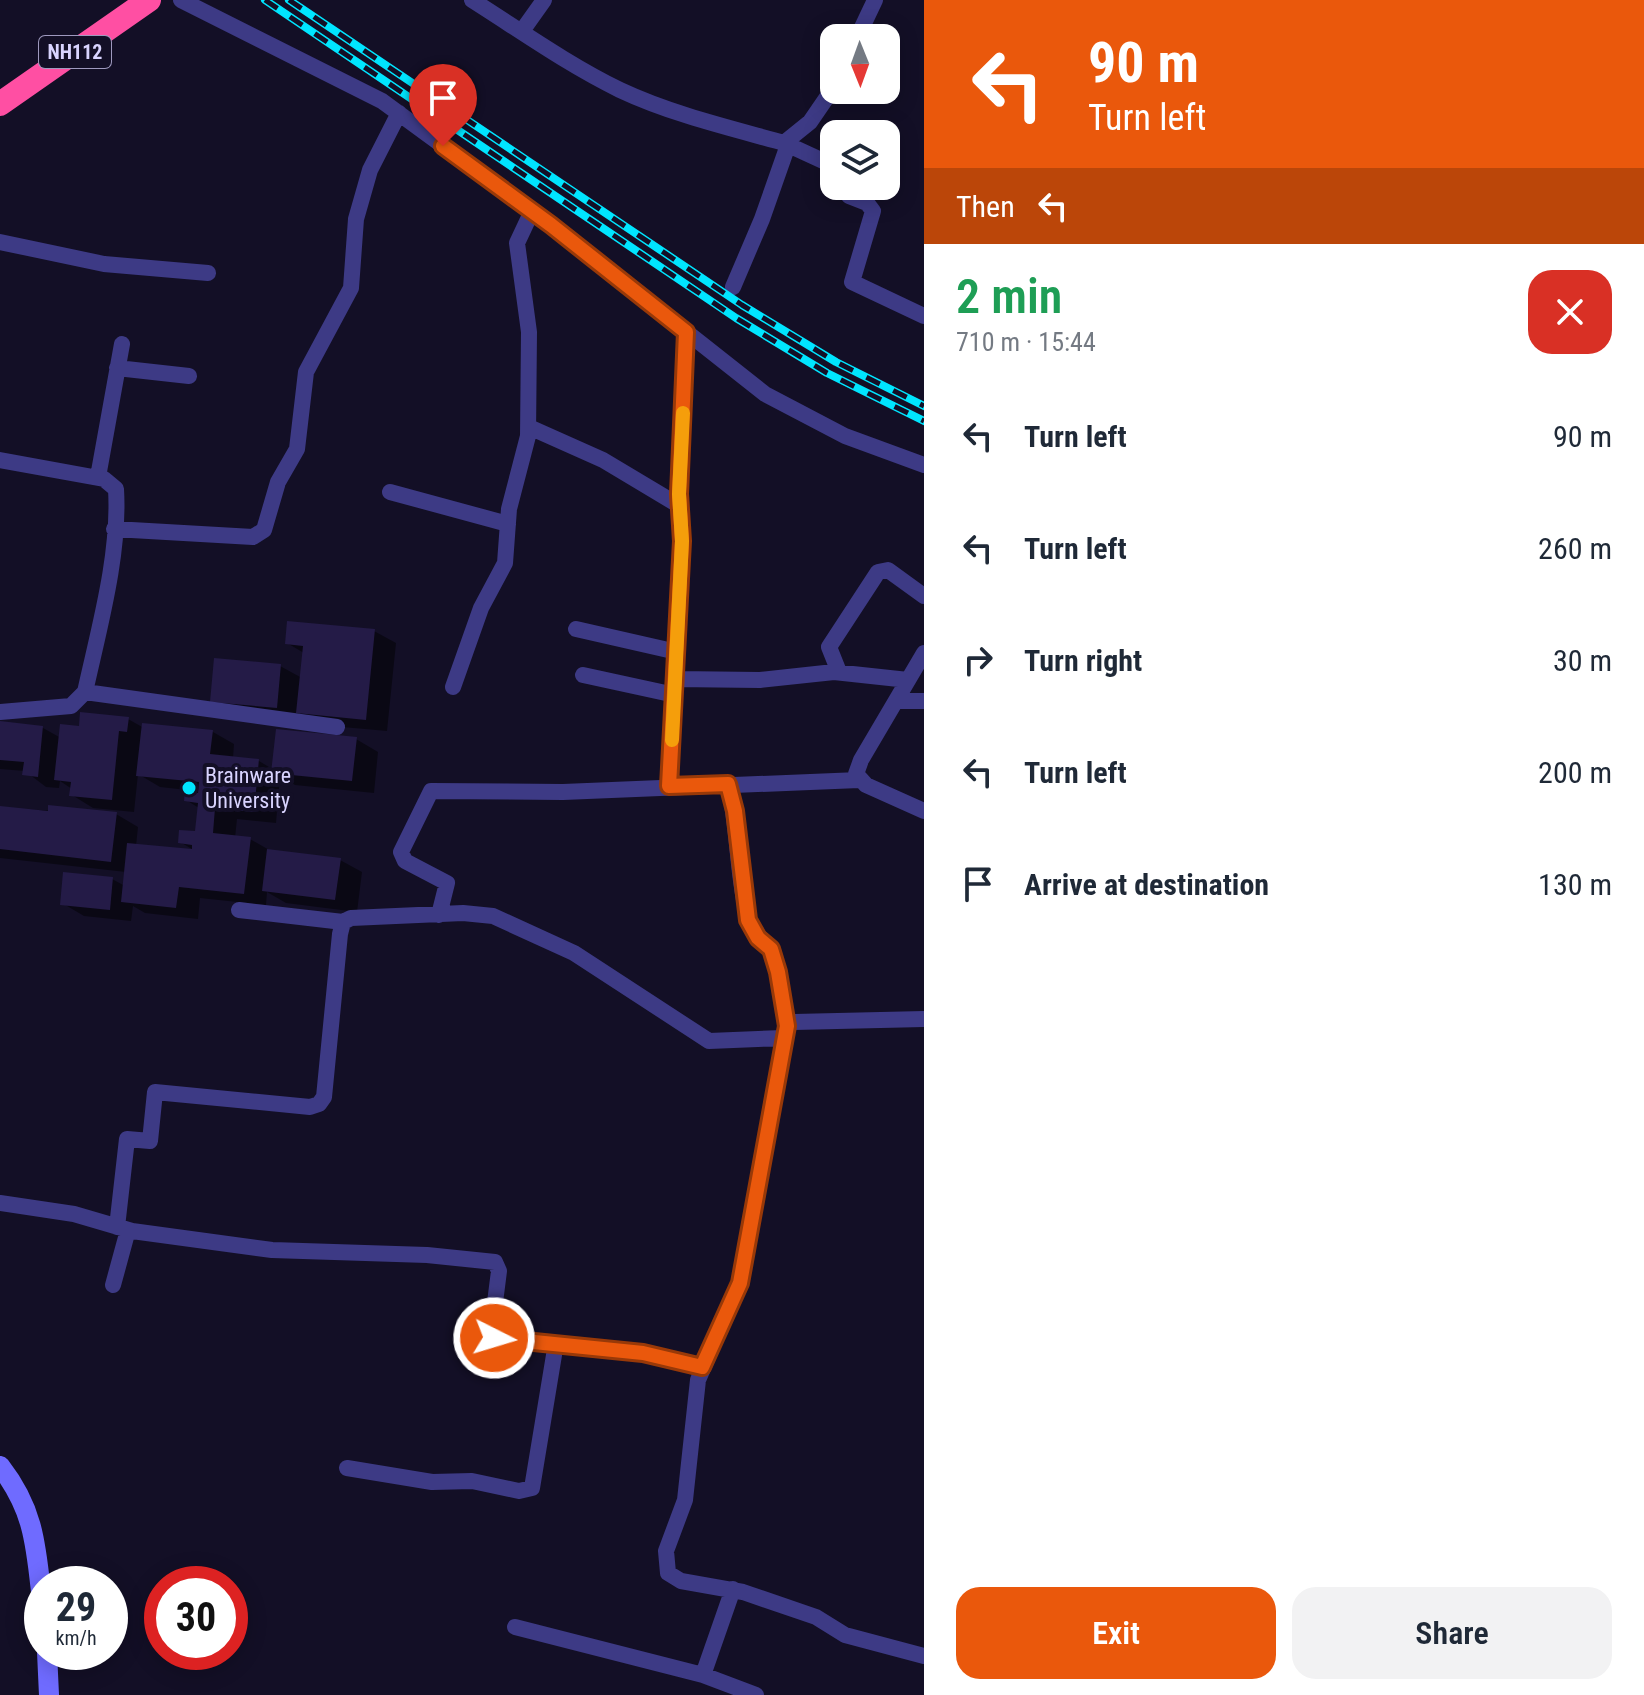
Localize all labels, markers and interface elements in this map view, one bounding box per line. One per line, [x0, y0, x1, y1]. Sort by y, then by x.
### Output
north arrow [820, 24, 900, 104]
map controls [820, 24, 900, 200]
text: 90 m [1088, 30, 1199, 96]
icon: left [956, 32, 1060, 136]
road number: NH112 [39, 36, 111, 68]
pin [409, 64, 477, 146]
icon: arrive [421, 76, 465, 120]
text: Turn left [1088, 97, 1206, 139]
button: layers [820, 120, 900, 200]
icon: left [1031, 184, 1075, 228]
text: Then [956, 189, 1015, 224]
text: 2 min [956, 268, 1062, 325]
button: close [1528, 270, 1612, 354]
text: 710 m · 15:44 [956, 327, 1096, 357]
icon: left [956, 414, 1000, 458]
text: Turn left [1024, 419, 1127, 454]
text: 90 m [1553, 419, 1612, 454]
icon: left [956, 526, 1000, 570]
text: Turn left [1024, 531, 1127, 566]
text: 260 m [1538, 531, 1612, 566]
icon: right [956, 638, 1000, 682]
text: Turn right [1024, 643, 1142, 678]
text: 30 m [1553, 643, 1612, 678]
icon: left [956, 750, 1000, 794]
text: Turn left [1024, 755, 1127, 790]
text: 200 m [1538, 755, 1612, 790]
place label: Brainware University [205, 763, 291, 813]
marker: Brainware University [180, 779, 198, 797]
icon: arrive [956, 862, 1000, 906]
text: Arrive at destination [1024, 867, 1269, 902]
text: 130 m [1538, 867, 1612, 902]
position arrow [452, 1296, 536, 1380]
speed limit sign: 30 [144, 1566, 248, 1670]
text: 29 [56, 1584, 96, 1631]
button: Exit [956, 1587, 1276, 1679]
button: Share [1292, 1587, 1612, 1679]
text: km/h [55, 1626, 97, 1650]

